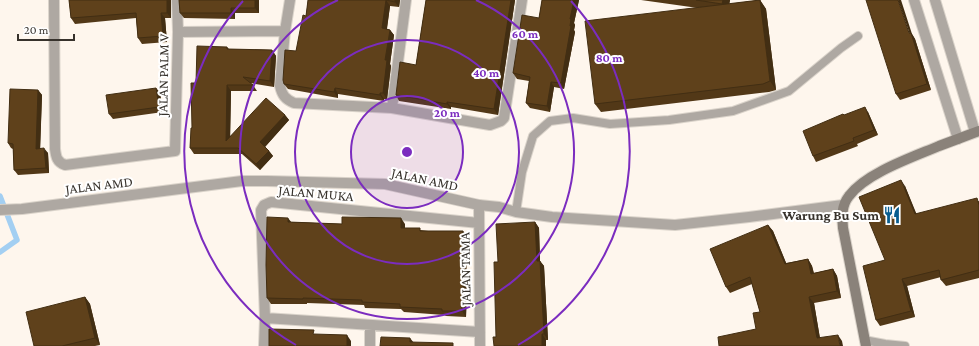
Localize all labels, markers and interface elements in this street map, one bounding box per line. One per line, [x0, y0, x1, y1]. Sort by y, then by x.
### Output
scale bar [18, 16, 74, 42]
text: 20 m [24, 23, 49, 37]
text: 60 m [512, 27, 539, 41]
street label: JALAN PALM V [154, 34, 172, 118]
text: 80 m [596, 51, 623, 65]
text: 40 m [473, 66, 500, 80]
text: 20 m [434, 106, 461, 120]
centre of rings [400, 145, 414, 159]
street label: JALAN AMD [388, 164, 460, 194]
street label: JALAN AMD [62, 173, 134, 197]
street label: JALAN MUKA [276, 182, 354, 204]
restaurant icon: Warung Bu Sum [882, 205, 902, 225]
place label: Warung Bu Sum [781, 207, 879, 223]
street label: JALAN TAMA [456, 232, 474, 308]

